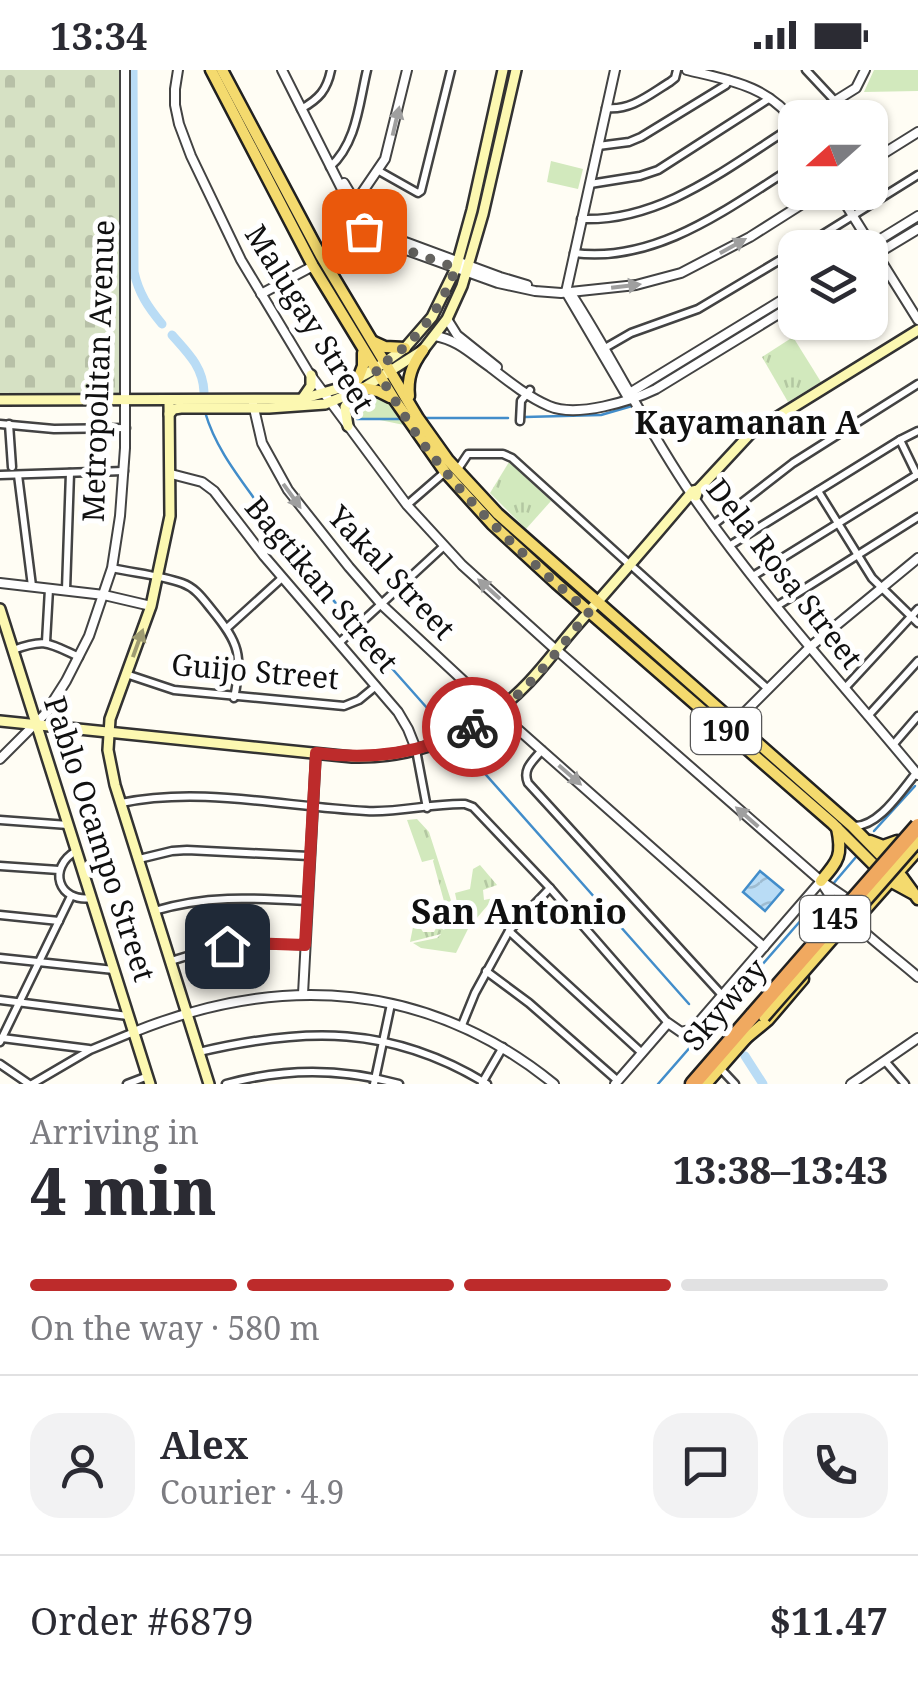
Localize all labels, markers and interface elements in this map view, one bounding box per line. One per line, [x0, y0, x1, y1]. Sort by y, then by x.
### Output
text: 13:34 [50, 9, 147, 61]
north arrow [778, 100, 888, 210]
map controls [778, 100, 888, 340]
one-way arrow [389, 105, 404, 136]
pin [322, 189, 407, 274]
icon: bag [337, 204, 392, 259]
street label: Malugay Street [236, 217, 384, 420]
street label: Metropolitan Avenue [72, 219, 123, 523]
button: layers [778, 230, 888, 340]
one-way arrow [719, 238, 747, 256]
one-way arrow [611, 277, 643, 293]
district label: Kayamanan A [635, 400, 860, 443]
street label: Dela Rosa Street [698, 470, 872, 677]
one-way arrow [282, 483, 302, 509]
street label: Bagtikan Street [236, 487, 408, 681]
street label: Yakal Street [319, 495, 465, 648]
one-way arrow [477, 579, 502, 601]
one-way arrow [131, 628, 146, 658]
street label: Guijo Street [170, 643, 341, 698]
courier [422, 677, 522, 777]
street label: Pablo Ocampo Street [35, 691, 166, 986]
icon: bike [445, 700, 500, 755]
road number: 190 [691, 708, 761, 754]
one-way arrow [558, 763, 582, 786]
one-way arrow [735, 807, 760, 829]
district label: San Antonio [411, 887, 627, 934]
road number: 145 [800, 896, 870, 942]
pin [185, 904, 270, 989]
icon: home [200, 919, 255, 974]
street label: Skyway [672, 949, 775, 1059]
text: Arriving in [30, 1110, 199, 1153]
text: 13:38–13:43 [673, 1143, 888, 1195]
text: 4 min [30, 1146, 217, 1234]
text: On the way · 580 m [30, 1306, 320, 1349]
button: person [30, 1413, 135, 1518]
button: chat [653, 1413, 758, 1518]
button: phone [783, 1413, 888, 1518]
text: Alex [160, 1418, 248, 1470]
text: Courier · 4.9 [160, 1470, 344, 1513]
text: Order #6879 [30, 1594, 254, 1646]
text: $11.47 [769, 1594, 888, 1646]

